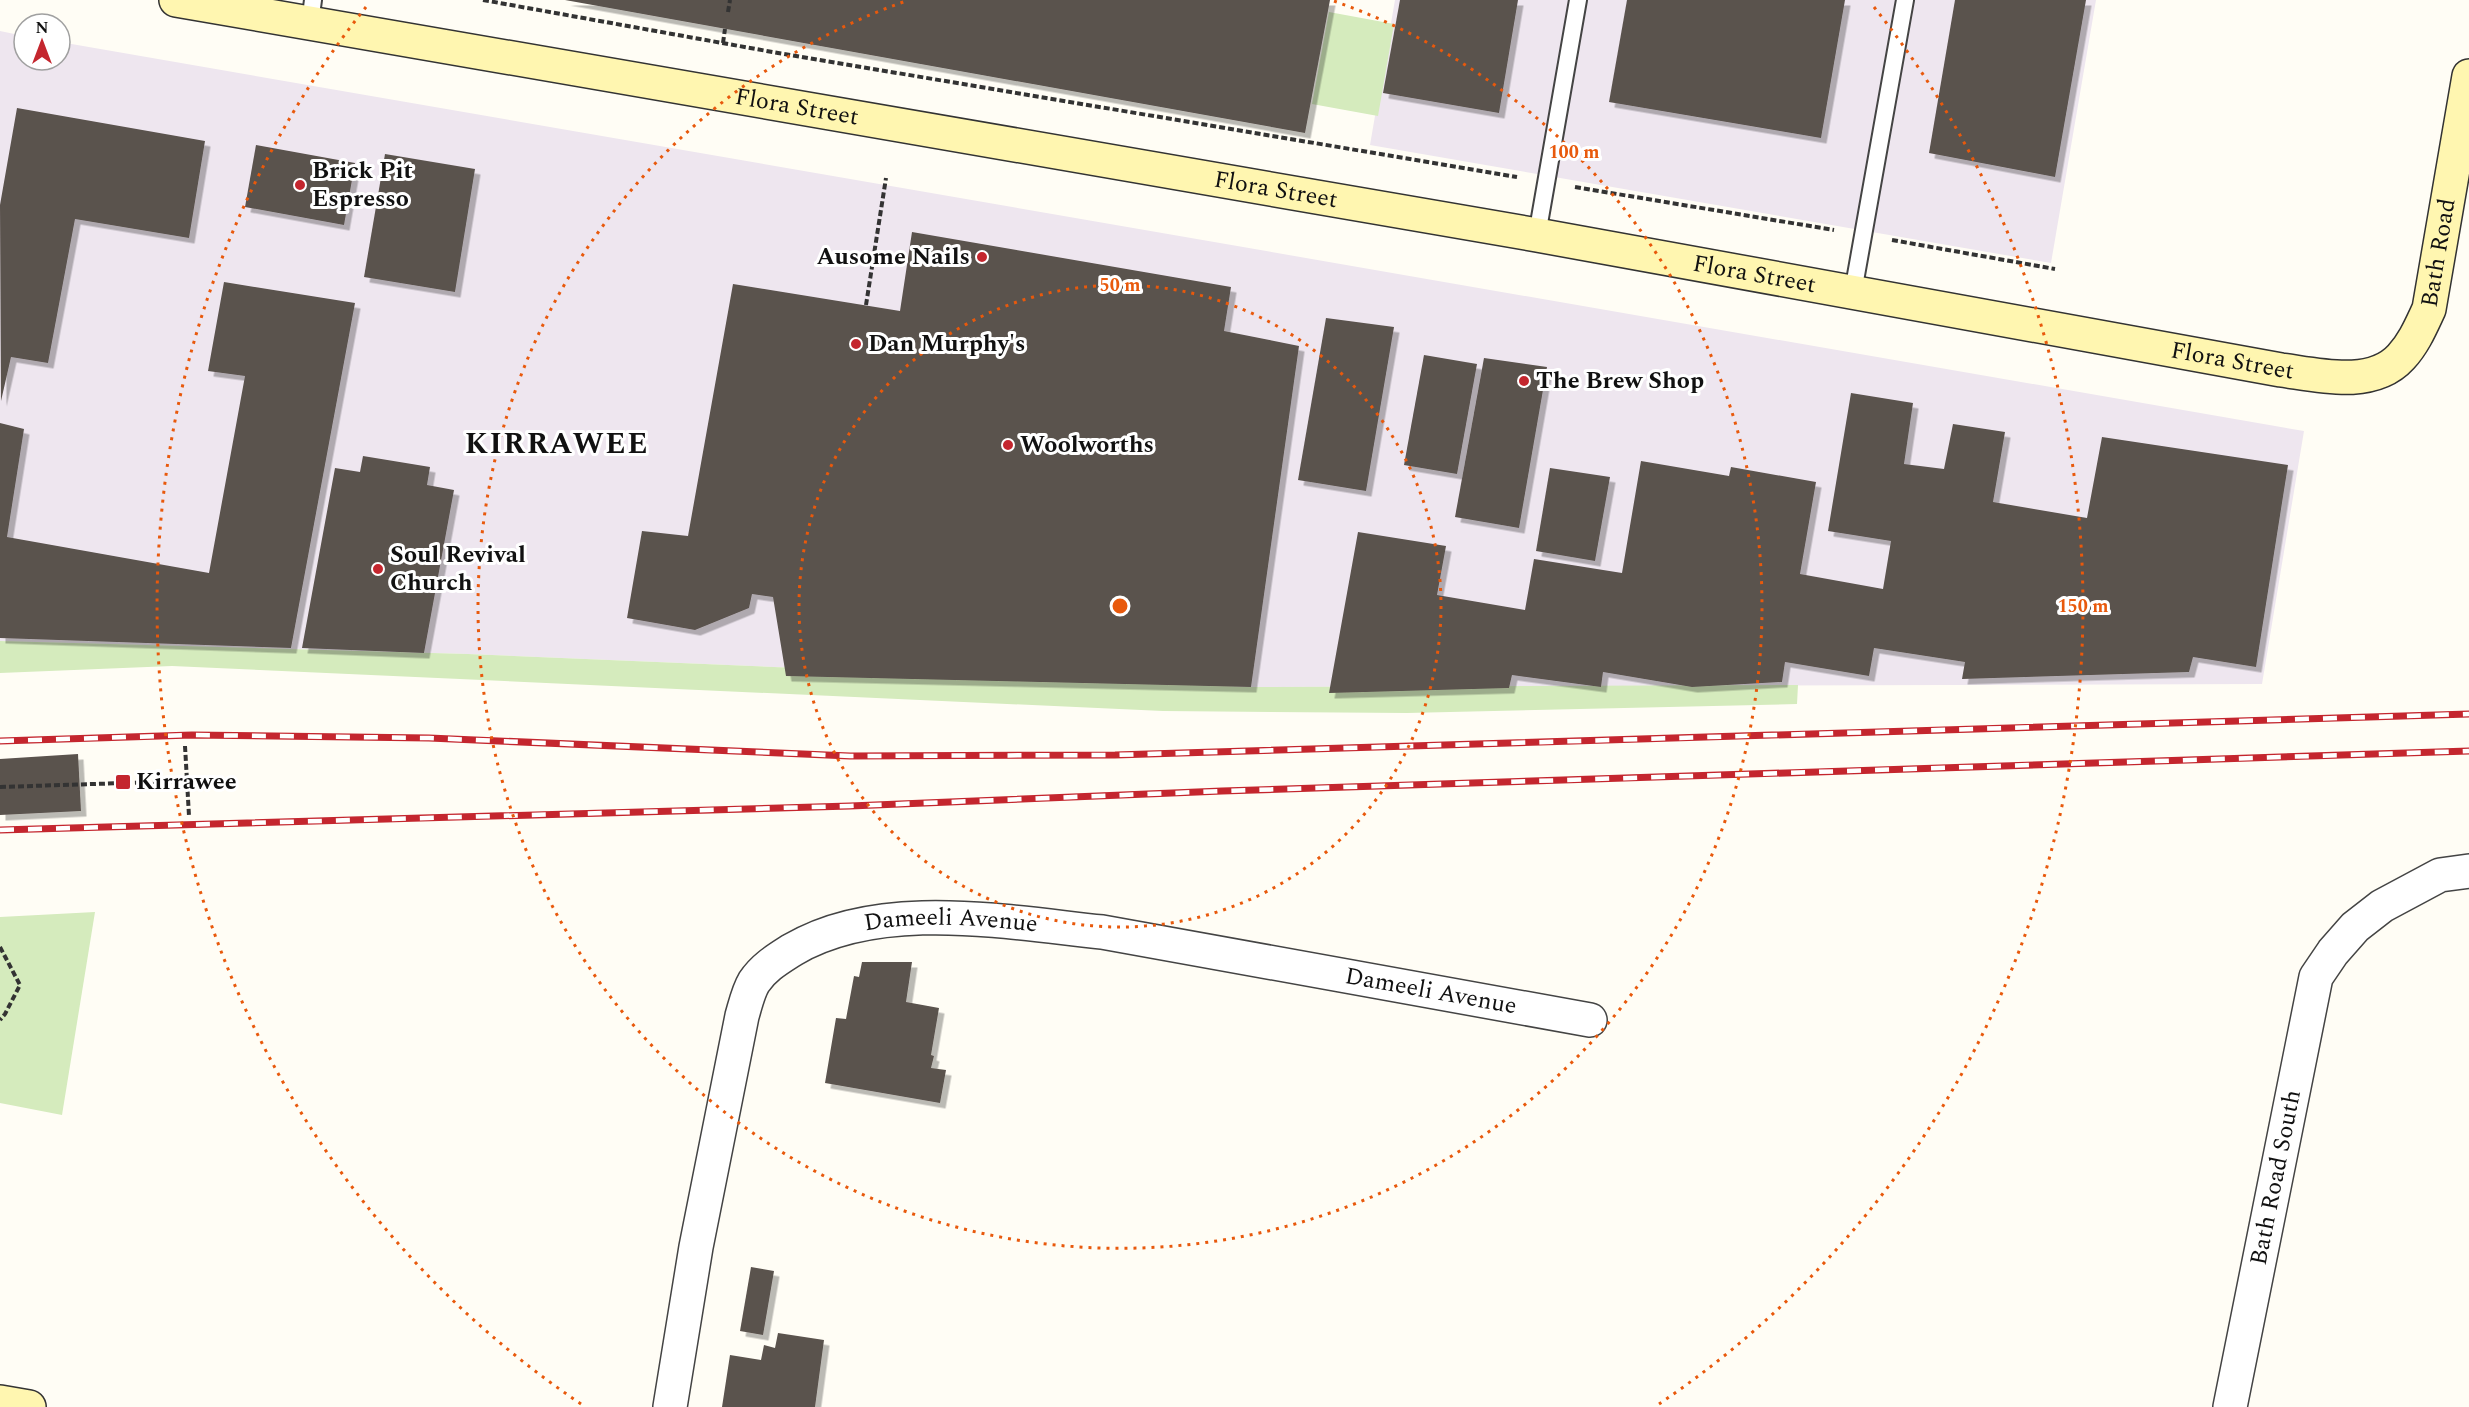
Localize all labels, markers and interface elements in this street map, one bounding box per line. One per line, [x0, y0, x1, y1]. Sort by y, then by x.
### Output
north arrow [12, 12, 72, 72]
text: N [35, 16, 49, 40]
street label: Flora Street [732, 79, 861, 136]
text: 100 m [1548, 139, 1600, 166]
place label: Brick Pit Espresso [312, 153, 413, 217]
street label: Flora Street [1211, 162, 1340, 218]
marker: Brick Pit Espresso [293, 178, 307, 192]
street label: Bath Road [2412, 195, 2466, 310]
place label: Ausome Nails [817, 239, 970, 275]
street label: Flora Street [1690, 246, 1819, 303]
marker: Ausome Nails [975, 250, 989, 264]
text: 50 m [1100, 272, 1140, 299]
place label: Dan Murphy's [868, 326, 1025, 362]
street label: Flora Street [2168, 332, 2297, 390]
marker: Dan Murphy's [849, 337, 863, 351]
place label: The Brew Shop [1536, 363, 1704, 399]
marker: The Brew Shop [1517, 374, 1531, 388]
district label: KIRRAWEE [465, 421, 649, 467]
place label: Woolworths [1020, 427, 1154, 463]
marker: Woolworths [1001, 438, 1015, 452]
place label: Soul Revival Church [390, 537, 526, 601]
marker: Soul Revival Church [371, 562, 385, 576]
text: 150 m [2057, 593, 2109, 620]
centre of rings [1110, 596, 1130, 616]
place label: Kirrawee [136, 764, 237, 800]
marker: Kirrawee [114, 773, 132, 791]
street label: Dameeli Avenue [861, 900, 1040, 943]
street label: Dameeli Avenue [1342, 958, 1520, 1024]
street label: Bath Road South [2241, 1087, 2311, 1268]

